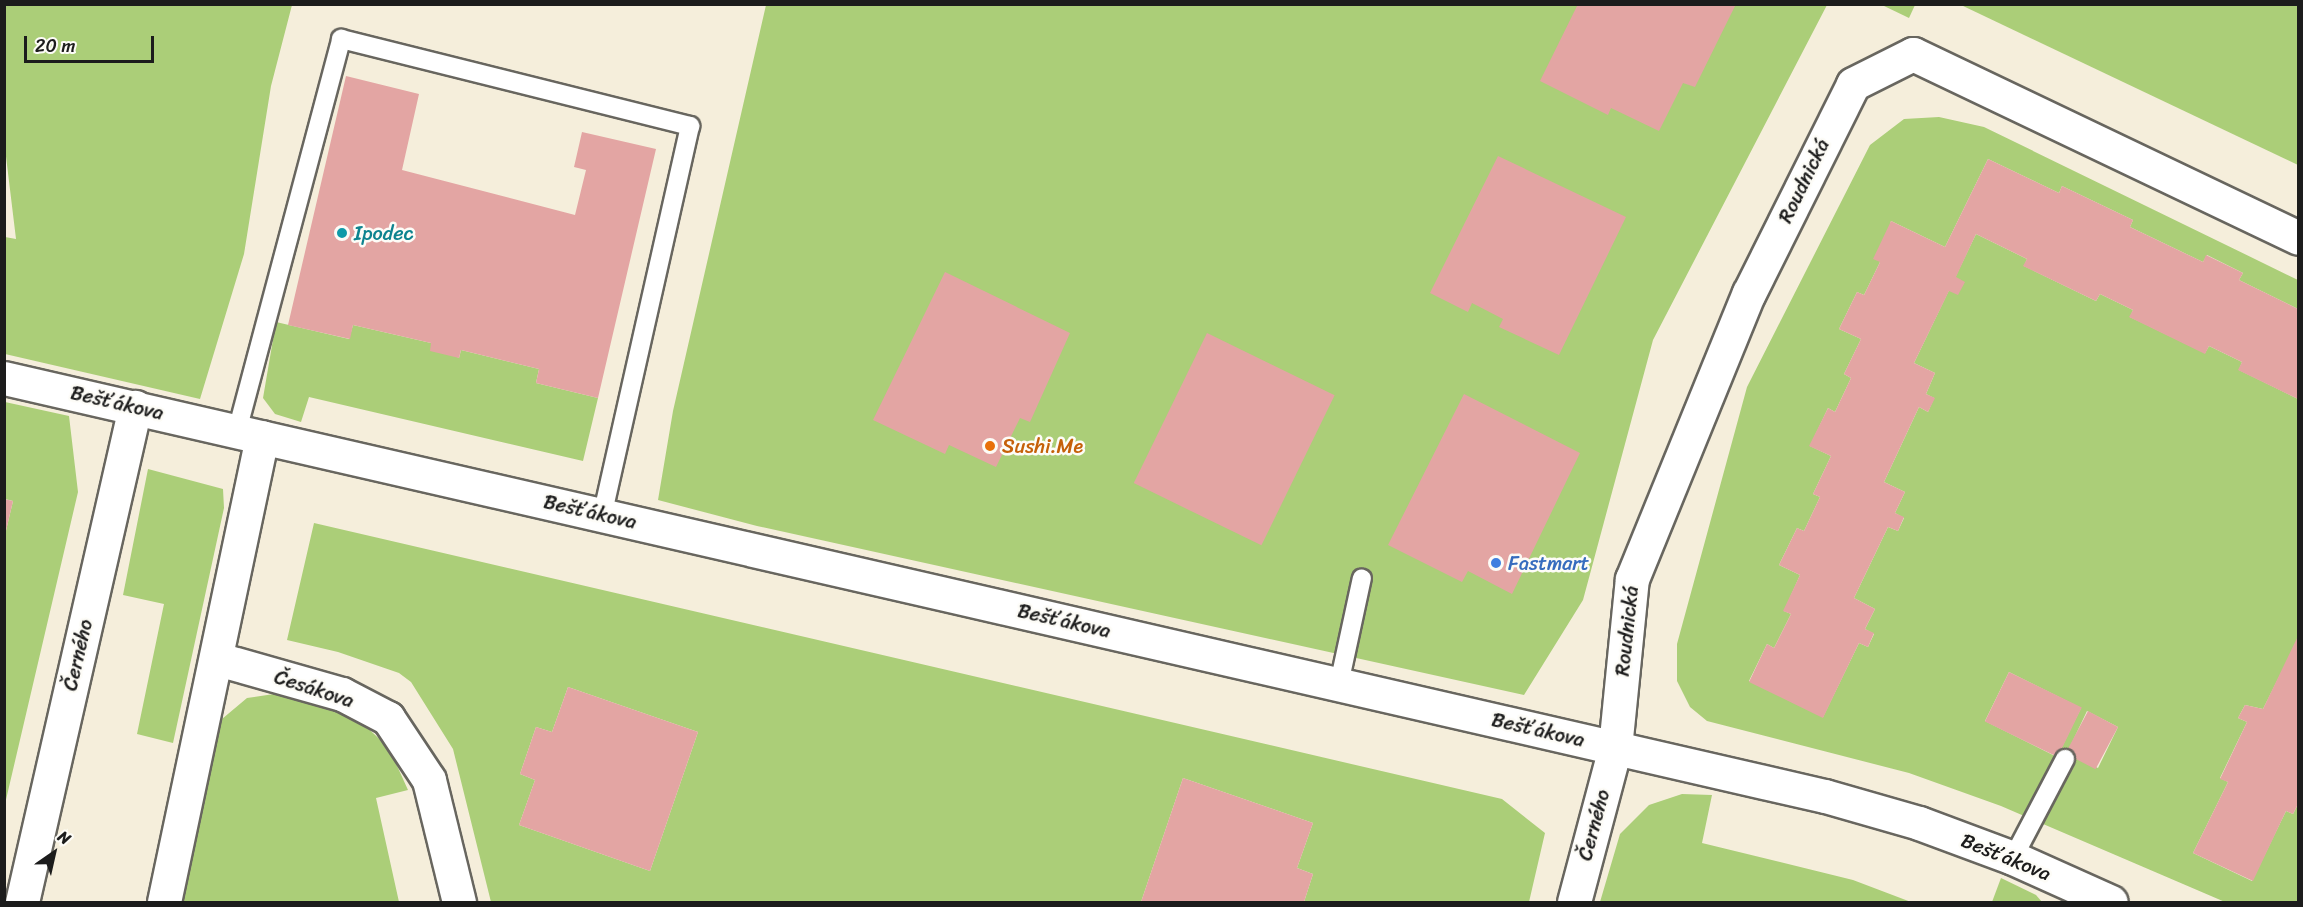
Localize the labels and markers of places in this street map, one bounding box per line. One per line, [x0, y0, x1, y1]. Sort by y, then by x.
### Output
place label: Ipodec [354, 221, 413, 245]
marker: Ipodec [335, 226, 349, 240]
place label: Sushi.Me [1002, 434, 1083, 458]
marker: Sushi.Me [983, 439, 997, 453]
place label: Fastmart [1508, 551, 1589, 575]
marker: Fastmart [1489, 556, 1503, 570]

